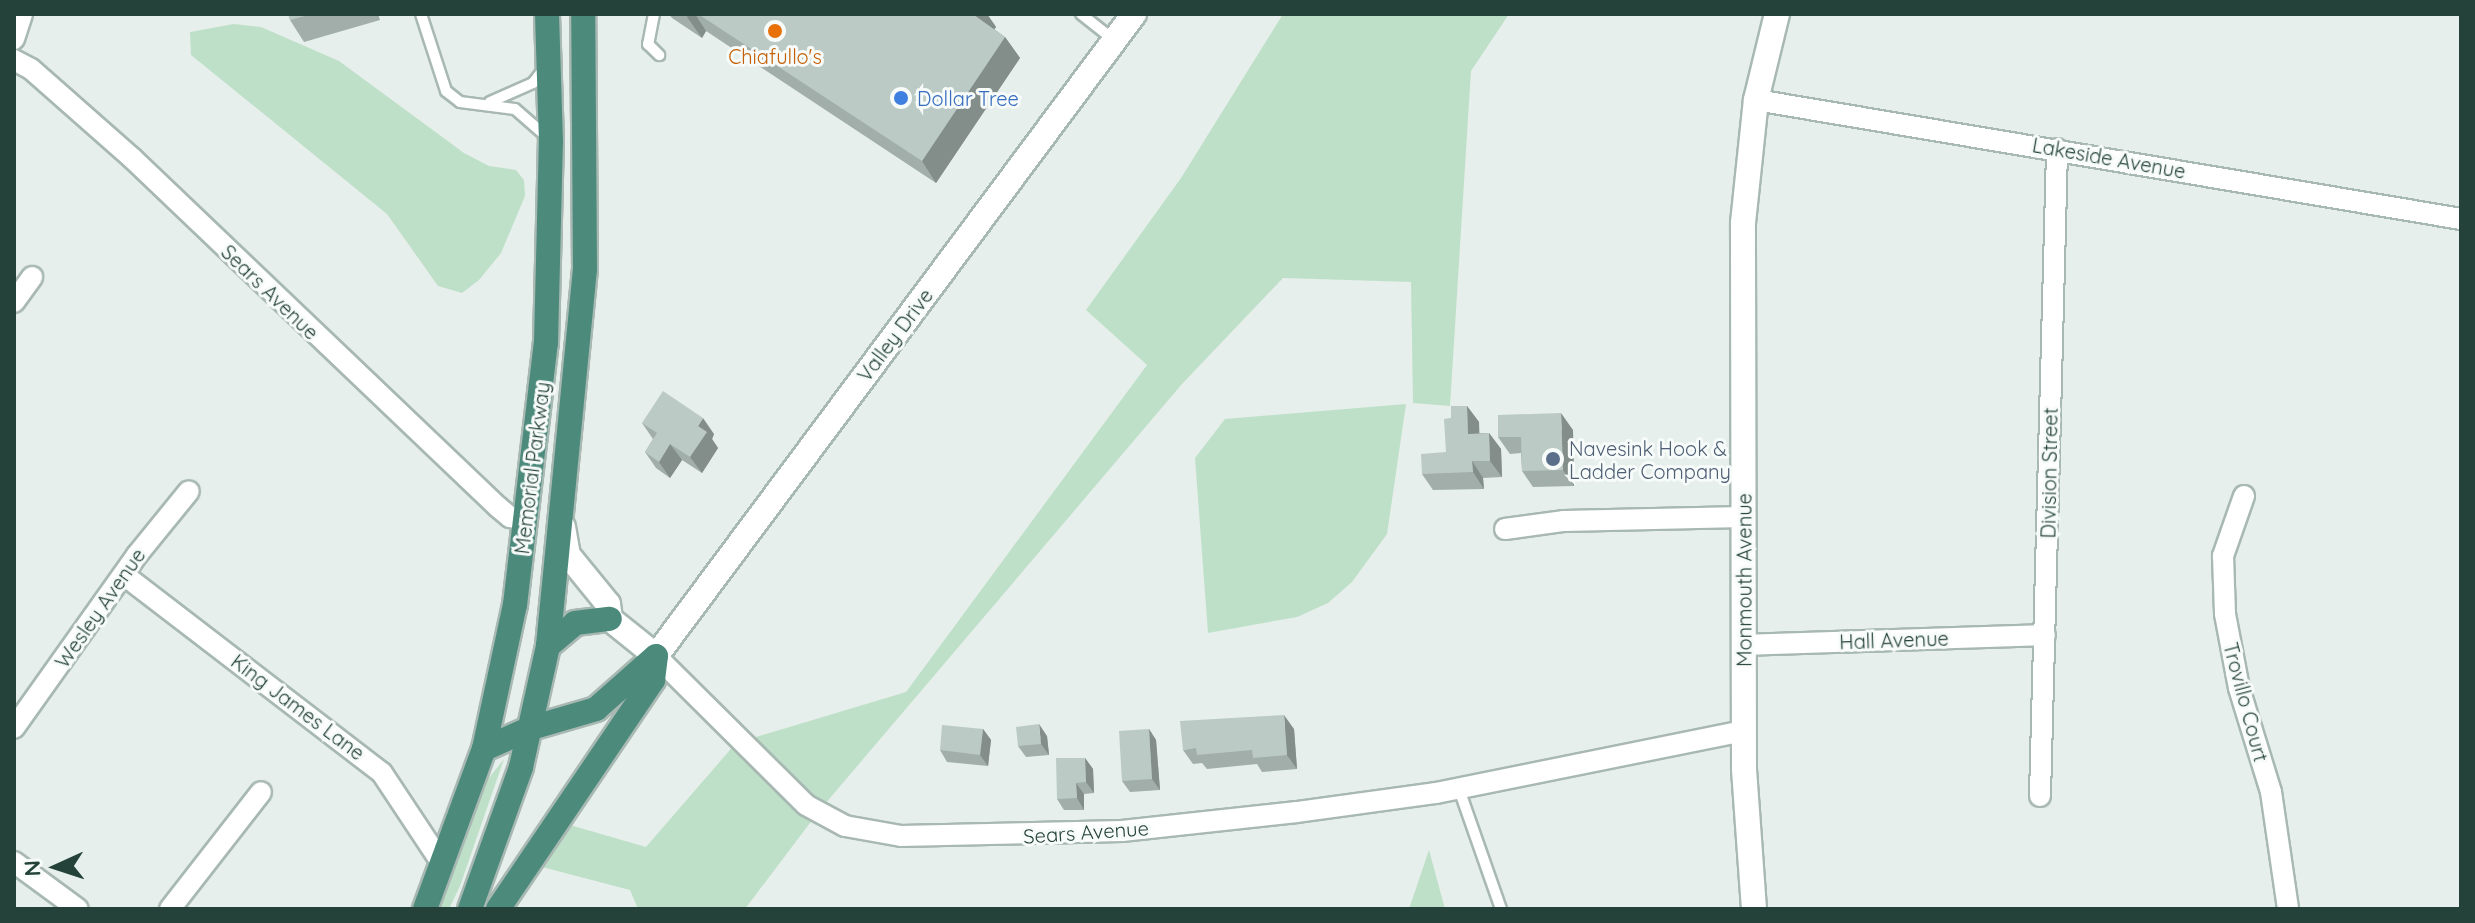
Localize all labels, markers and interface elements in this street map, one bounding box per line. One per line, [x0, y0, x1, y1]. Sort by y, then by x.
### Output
marker: Chiafullo's [766, 22, 784, 40]
place label: Chiafullo's [728, 44, 822, 68]
place label: Dollar Tree [917, 86, 1019, 110]
marker: Dollar Tree [892, 89, 910, 107]
street label: Lakeside Avenue [2030, 133, 2188, 183]
street label: Sears Avenue [216, 240, 324, 344]
street label: Valley Drive [852, 284, 938, 386]
street label: Memorial Parkway [510, 381, 554, 555]
street label: Division Street [2036, 407, 2062, 539]
place label: Navesink Hook & Ladder Company [1569, 436, 1731, 483]
marker: Navesink Hook & Ladder Company [1544, 450, 1562, 468]
street label: Monmouth Avenue [1732, 493, 1756, 667]
street label: Wesley Avenue [50, 544, 150, 672]
street label: Hall Avenue [1839, 626, 1949, 654]
street label: Trovillo Court [2219, 640, 2273, 764]
street label: King James Lane [227, 649, 369, 765]
street label: Sears Avenue [1022, 816, 1150, 848]
north arrow [16, 827, 96, 907]
text: N [18, 859, 46, 877]

